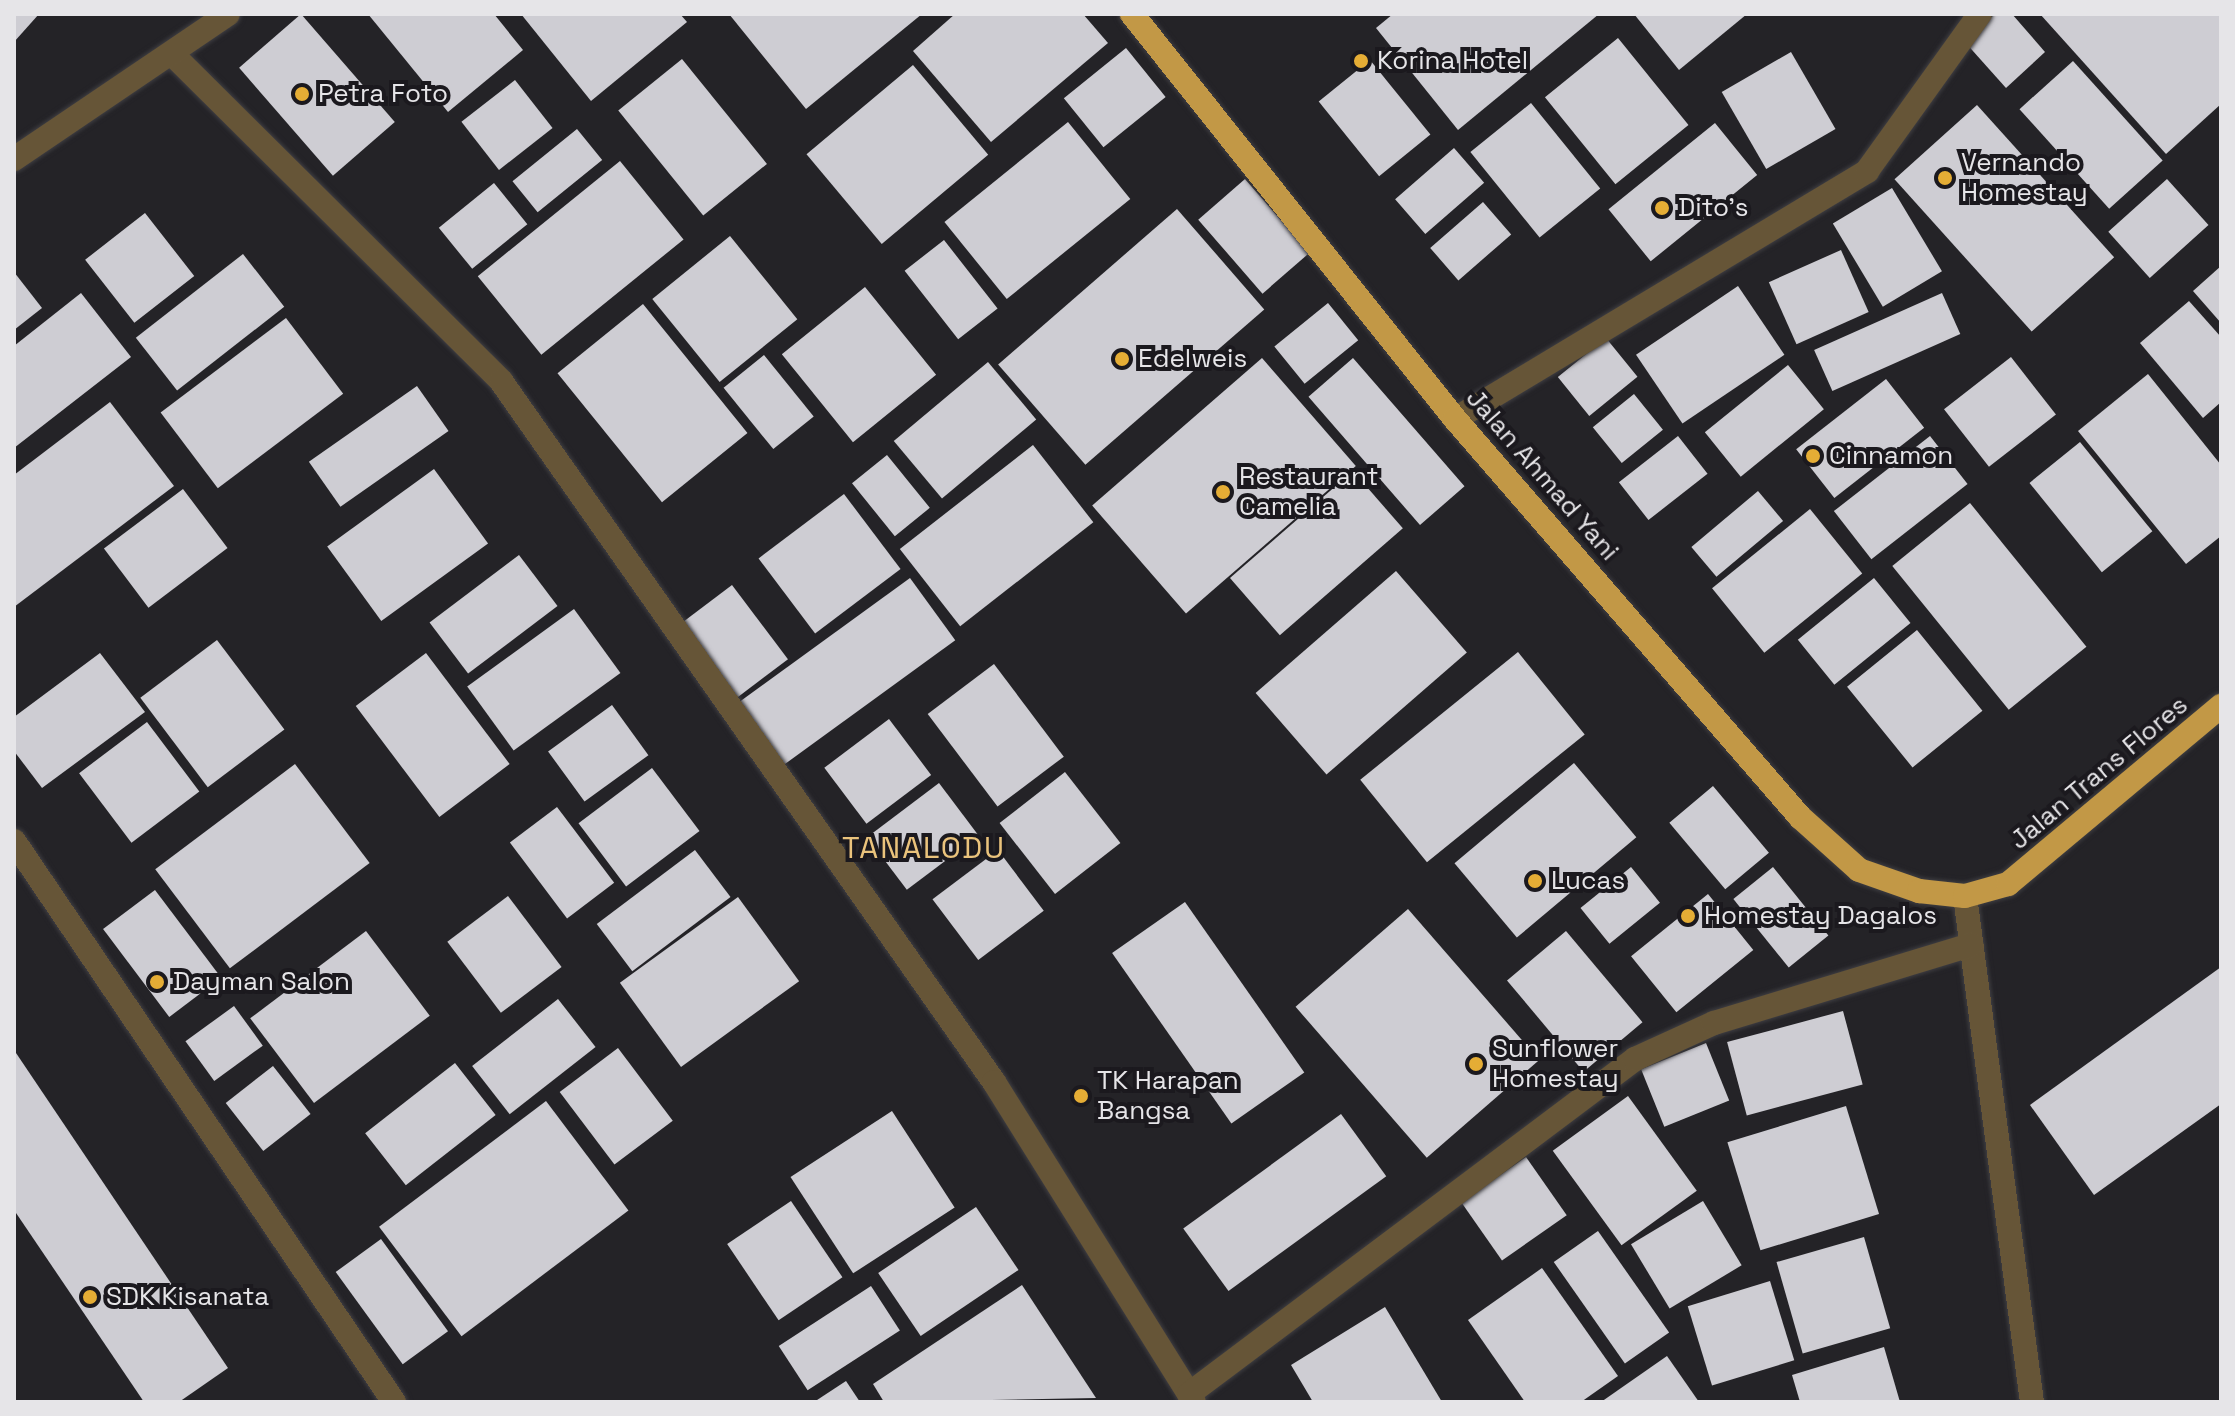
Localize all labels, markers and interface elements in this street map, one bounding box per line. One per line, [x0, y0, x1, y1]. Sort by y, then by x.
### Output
place label: Korina Hotel [1377, 45, 1528, 77]
marker: Korina Hotel [1352, 52, 1370, 70]
place label: Petra Foto [318, 78, 448, 110]
marker: Petra Foto [293, 85, 311, 103]
place label: Vernando Homestay [1961, 147, 2088, 208]
marker: Vernando Homestay [1936, 169, 1954, 187]
place label: Dito's [1678, 192, 1748, 224]
marker: Dito's [1653, 199, 1671, 217]
place label: Edelweis [1138, 343, 1247, 375]
marker: Edelweis [1113, 350, 1131, 368]
street label: Jalan Ahmad Yani [1459, 383, 1625, 567]
place label: Cinnamon [1829, 440, 1953, 472]
marker: Cinnamon [1804, 447, 1822, 465]
place label: Restaurant Camelia [1239, 461, 1378, 522]
marker: Restaurant Camelia [1214, 483, 1232, 501]
street label: Jalan Trans Flores [2004, 690, 2194, 856]
district label: TANALODU [842, 830, 1006, 866]
place label: Lucas [1551, 865, 1625, 897]
marker: Lucas [1526, 872, 1544, 890]
place label: Homestay Dagalos [1704, 900, 1937, 932]
marker: Homestay Dagalos [1679, 907, 1697, 925]
place label: Dayman Salon [173, 966, 350, 998]
marker: Dayman Salon [148, 973, 166, 991]
place label: Sunflower Homestay [1492, 1033, 1619, 1094]
marker: Sunflower Homestay [1467, 1055, 1485, 1073]
place label: TK Harapan Bangsa [1097, 1065, 1239, 1126]
marker: TK Harapan Bangsa [1072, 1087, 1090, 1105]
place label: SDK Kisanata [106, 1281, 269, 1313]
marker: SDK Kisanata [81, 1288, 99, 1306]

